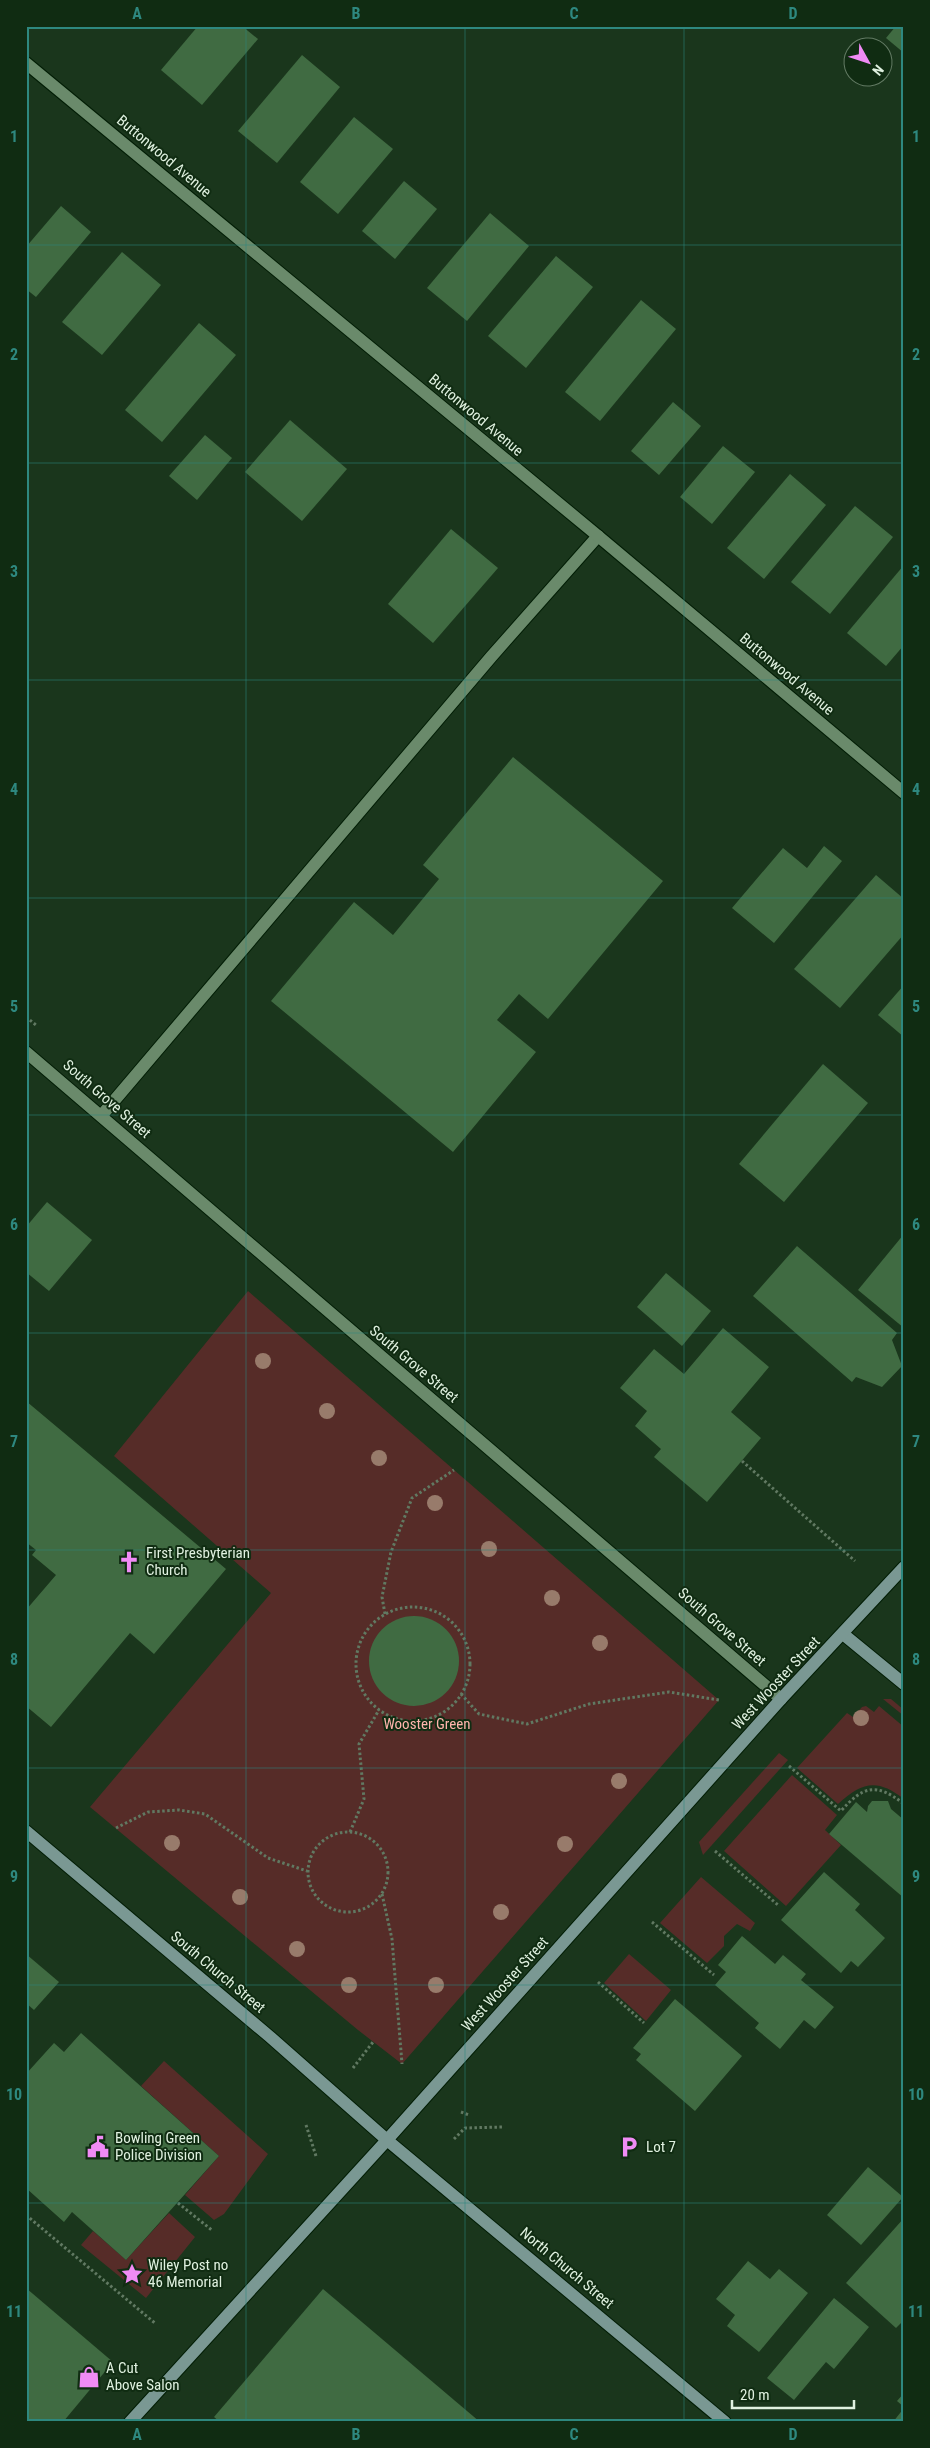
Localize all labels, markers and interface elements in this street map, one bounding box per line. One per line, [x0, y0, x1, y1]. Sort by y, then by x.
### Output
text: A [132, 4, 142, 23]
text: B [352, 4, 361, 23]
text: C [569, 4, 579, 23]
text: D [788, 4, 798, 23]
north arrow [842, 38, 892, 88]
text: N [869, 62, 887, 79]
street label: Buttonwood Avenue [113, 111, 215, 201]
text: 1 [10, 127, 18, 146]
text: 1 [912, 127, 920, 146]
text: 2 [10, 345, 18, 364]
text: 2 [912, 345, 920, 364]
street label: Buttonwood Avenue [425, 370, 527, 460]
text: 3 [10, 562, 18, 581]
text: 3 [912, 562, 920, 581]
street label: Buttonwood Avenue [736, 629, 838, 719]
text: 4 [10, 780, 18, 799]
text: 4 [912, 780, 920, 799]
text: 5 [10, 997, 18, 1016]
text: 5 [912, 997, 920, 1016]
street label: South Grove Street [59, 1056, 155, 1142]
text: 6 [10, 1215, 18, 1234]
text: 6 [912, 1215, 920, 1234]
street label: South Grove Street [366, 1322, 462, 1406]
text: 7 [10, 1432, 18, 1451]
text: 7 [912, 1432, 920, 1451]
place label: First Presbyterian Church [146, 1544, 250, 1579]
church icon: First Presbyterian Church [116, 1549, 142, 1575]
street label: South Grove Street [674, 1584, 770, 1670]
street label: West Wooster Street [728, 1633, 824, 1733]
text: 8 [10, 1650, 18, 1669]
text: 8 [912, 1650, 920, 1669]
park label: Wooster Green [383, 1715, 471, 1733]
text: 9 [10, 1867, 18, 1886]
text: 9 [912, 1867, 920, 1886]
street label: South Church Street [167, 1927, 269, 2017]
street label: West Wooster Street [458, 1933, 552, 2035]
text: 10 [6, 2085, 22, 2104]
text: 10 [908, 2085, 924, 2104]
place label: Bowling Green Police Division [115, 2129, 202, 2164]
public building icon: Bowling Green Police Division [85, 2134, 111, 2160]
parking icon: Lot 7 [616, 2134, 642, 2160]
place label: Lot 7 [646, 2138, 676, 2156]
street label: North Church Street [516, 2223, 618, 2313]
place label: Wiley Post no 46 Memorial [148, 2256, 228, 2291]
place icon: Wiley Post no 46 Memorial [119, 2261, 145, 2287]
text: 11 [6, 2302, 22, 2321]
text: 11 [908, 2302, 924, 2321]
place label: A Cut Above Salon [106, 2359, 179, 2394]
shop icon: A Cut Above Salon [76, 2364, 102, 2390]
scale bar [732, 2378, 855, 2410]
text: 20 m [740, 2386, 770, 2404]
text: A [132, 2425, 142, 2444]
text: B [352, 2425, 361, 2444]
text: C [569, 2425, 579, 2444]
text: D [788, 2425, 798, 2444]

